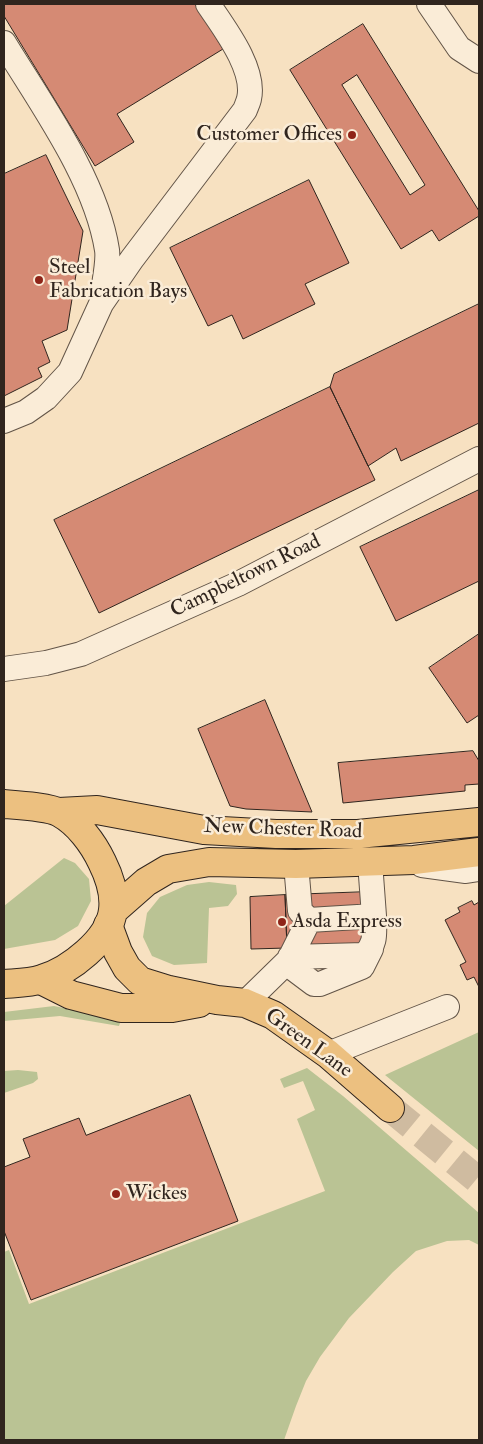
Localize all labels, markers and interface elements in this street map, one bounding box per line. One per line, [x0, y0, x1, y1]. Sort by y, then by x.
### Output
place label: Customer Offices [196, 122, 342, 148]
marker: Customer Offices [346, 129, 358, 141]
place label: Steel Fabrication Bays [49, 255, 187, 305]
marker: Steel Fabrication Bays [33, 274, 45, 286]
street label: Campbeltown Road [167, 530, 325, 624]
street label: New Chester Road [203, 815, 363, 845]
place label: Asda Express [292, 909, 402, 935]
marker: Asda Express [276, 916, 288, 928]
street label: Green Lane [259, 1004, 357, 1084]
place label: Wickes [126, 1181, 187, 1207]
marker: Wickes [110, 1188, 122, 1200]

